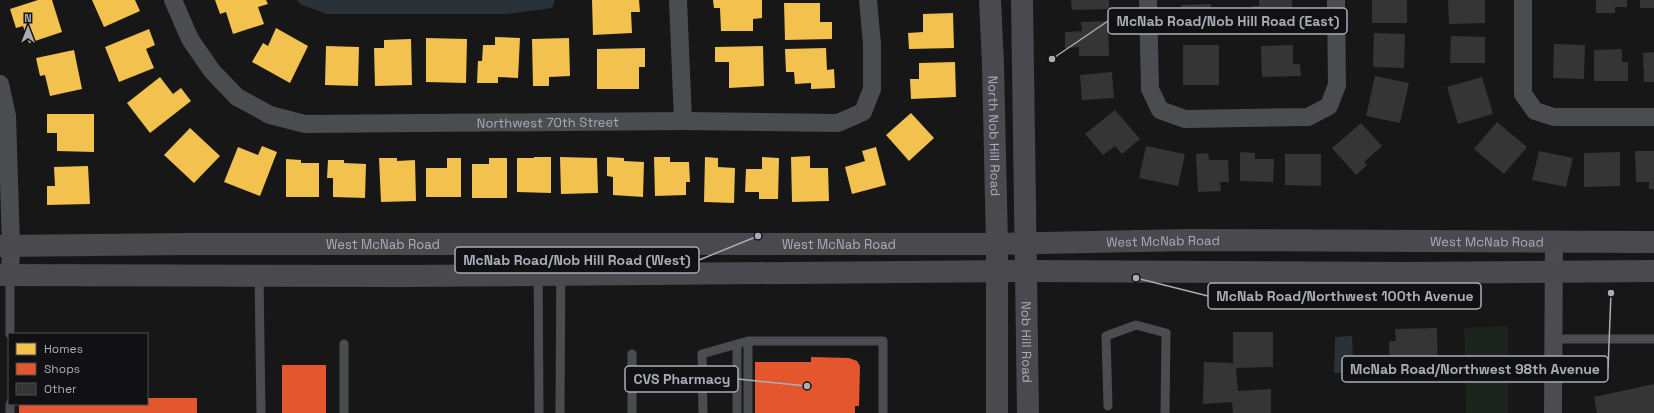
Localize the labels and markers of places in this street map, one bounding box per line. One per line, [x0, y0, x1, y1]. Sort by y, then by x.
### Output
callout: McNab Road/Nob Hill Road (East) [1108, 8, 1347, 34]
callout: McNab Road/Nob Hill Road (West) [455, 247, 699, 273]
callout: McNab Road/Northwest 100th Avenue [1208, 283, 1481, 309]
callout: McNab Road/Northwest 98th Avenue [1342, 356, 1608, 382]
callout: CVS Pharmacy [625, 366, 738, 392]

